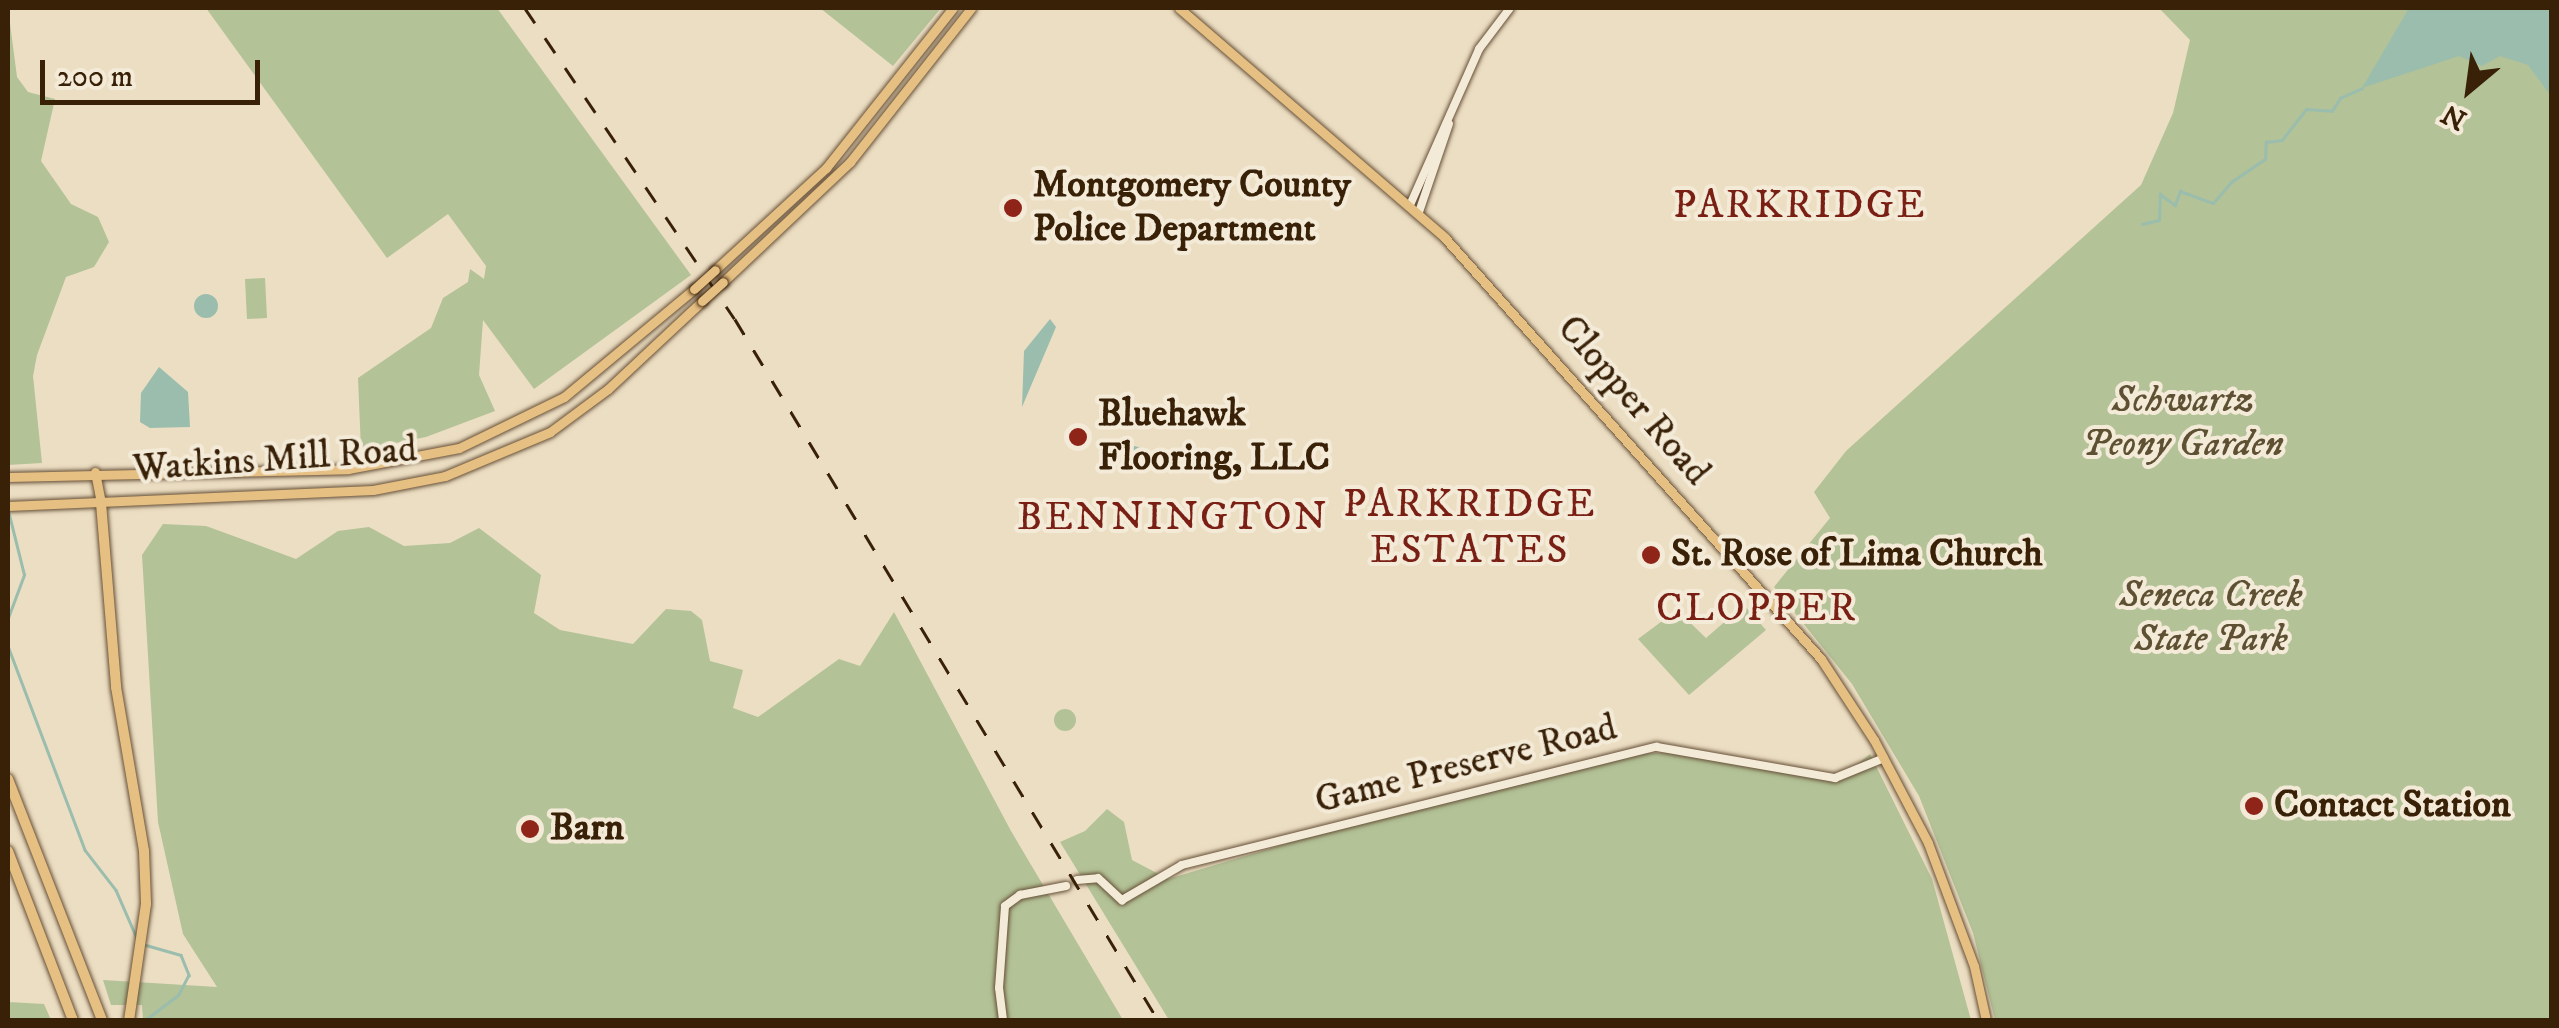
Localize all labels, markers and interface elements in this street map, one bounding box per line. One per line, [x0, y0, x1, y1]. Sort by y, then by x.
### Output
scale bar [45, 40, 265, 102]
north arrow [2419, 40, 2519, 140]
text: 200 m [57, 59, 133, 96]
text: N [2436, 96, 2473, 138]
place label: Montgomery County Police Department [1033, 163, 1351, 252]
district label: PARKRIDGE [1673, 182, 1927, 230]
marker: Montgomery County Police Department [1002, 197, 1024, 219]
street label: Clopper Road [1547, 307, 1719, 495]
park label: Schwartz Peony Garden [2082, 378, 2284, 468]
place label: Bluehawk Flooring, LLC [1098, 392, 1330, 482]
marker: Bluehawk Flooring, LLC [1067, 426, 1089, 448]
street label: Watkins Mill Road [132, 427, 418, 493]
district label: PARKRIDGE ESTATES [1343, 481, 1597, 575]
district label: BENNINGTON [1017, 494, 1329, 542]
place label: St. Rose of Lima Church [1671, 532, 2043, 578]
marker: St. Rose of Lima Church [1640, 544, 1662, 566]
park label: Seneca Creek State Park [2119, 573, 2303, 662]
district label: CLOPPER [1656, 585, 1858, 633]
street label: Game Preserve Road [1310, 705, 1622, 825]
place label: Contact Station [2274, 783, 2511, 829]
marker: Contact Station [2243, 795, 2265, 817]
place label: Barn [550, 806, 624, 852]
marker: Barn [519, 818, 541, 840]

